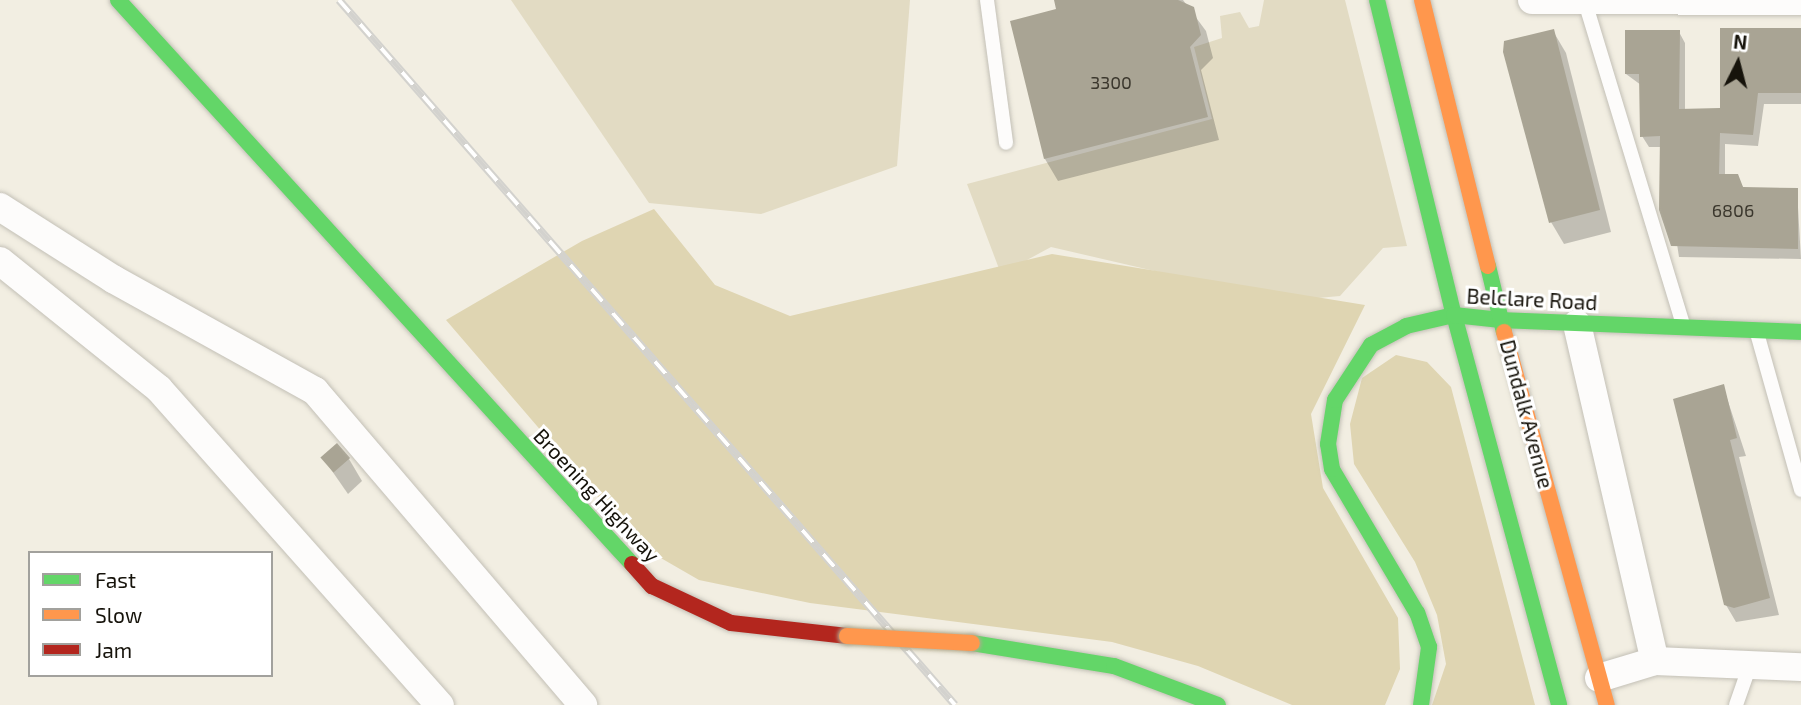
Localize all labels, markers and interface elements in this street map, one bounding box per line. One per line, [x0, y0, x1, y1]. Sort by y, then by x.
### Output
north arrow [1703, 28, 1773, 98]
text: N [1732, 29, 1748, 54]
house number: 3300 [1090, 71, 1132, 93]
house number: 6806 [1712, 199, 1754, 221]
street label: Belclare Road [1466, 283, 1598, 315]
street label: Dundalk Avenue [1495, 337, 1559, 491]
street label: Broening Highway [529, 423, 665, 567]
legend [28, 551, 273, 677]
text: Fast [95, 567, 136, 592]
text: Slow [95, 602, 142, 627]
text: Jam [95, 637, 132, 662]

